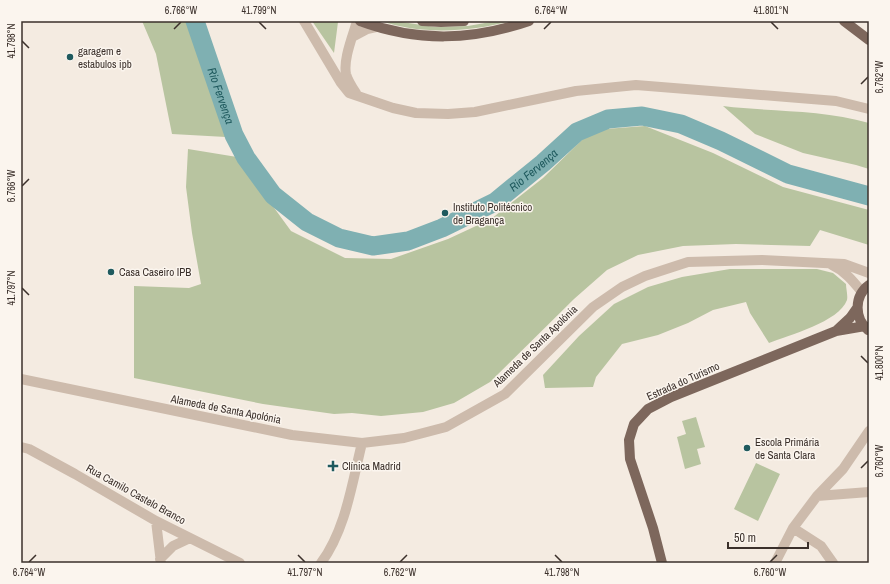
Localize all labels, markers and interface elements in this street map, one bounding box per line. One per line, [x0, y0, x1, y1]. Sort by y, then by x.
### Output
text: 6.766°W [165, 4, 197, 17]
text: 41.799°N [242, 4, 277, 17]
text: 6.764°W [535, 4, 567, 17]
text: 41.801°N [754, 4, 789, 17]
text: 41.798°N [5, 23, 18, 59]
place label: garagem e estabulos ipb [78, 44, 132, 71]
marker: garagem e estabulos ipb [65, 52, 75, 62]
text: 6.762°W [873, 61, 886, 93]
water label: Rio Fervença [203, 65, 238, 127]
water label: Rio Fervença [506, 145, 562, 195]
text: 6.766°W [5, 170, 18, 202]
place label: Instituto Politécnico de Bragança [453, 200, 532, 227]
marker: Instituto Politécnico de Bragança [440, 208, 450, 218]
place label: Casa Caseiro IPB [119, 265, 191, 279]
marker: Casa Caseiro IPB [106, 267, 116, 277]
text: 41.797°N [5, 270, 18, 306]
street label: Alameda de Santa Apolónia [489, 302, 580, 391]
text: 41.800°N [873, 345, 886, 381]
street label: Estrada do Turismo [644, 359, 722, 403]
street label: Alameda de Santa Apolónia [169, 391, 282, 427]
place label: Escola Primária de Santa Clara [755, 435, 819, 462]
marker: Escola Primária de Santa Clara [742, 443, 752, 453]
text: 6.760°W [873, 445, 886, 477]
place label: Clínica Madrid [342, 459, 401, 473]
marker: Clínica Madrid [327, 460, 339, 472]
street label: Rua Camilo Castelo Branco [84, 461, 188, 527]
scale bar [728, 524, 808, 550]
text: 50 m [734, 530, 756, 546]
text: 6.764°W [13, 566, 45, 579]
text: 41.797°N [288, 566, 323, 579]
text: 6.762°W [384, 566, 416, 579]
text: 41.798°N [545, 566, 580, 579]
text: 6.760°W [754, 566, 786, 579]

